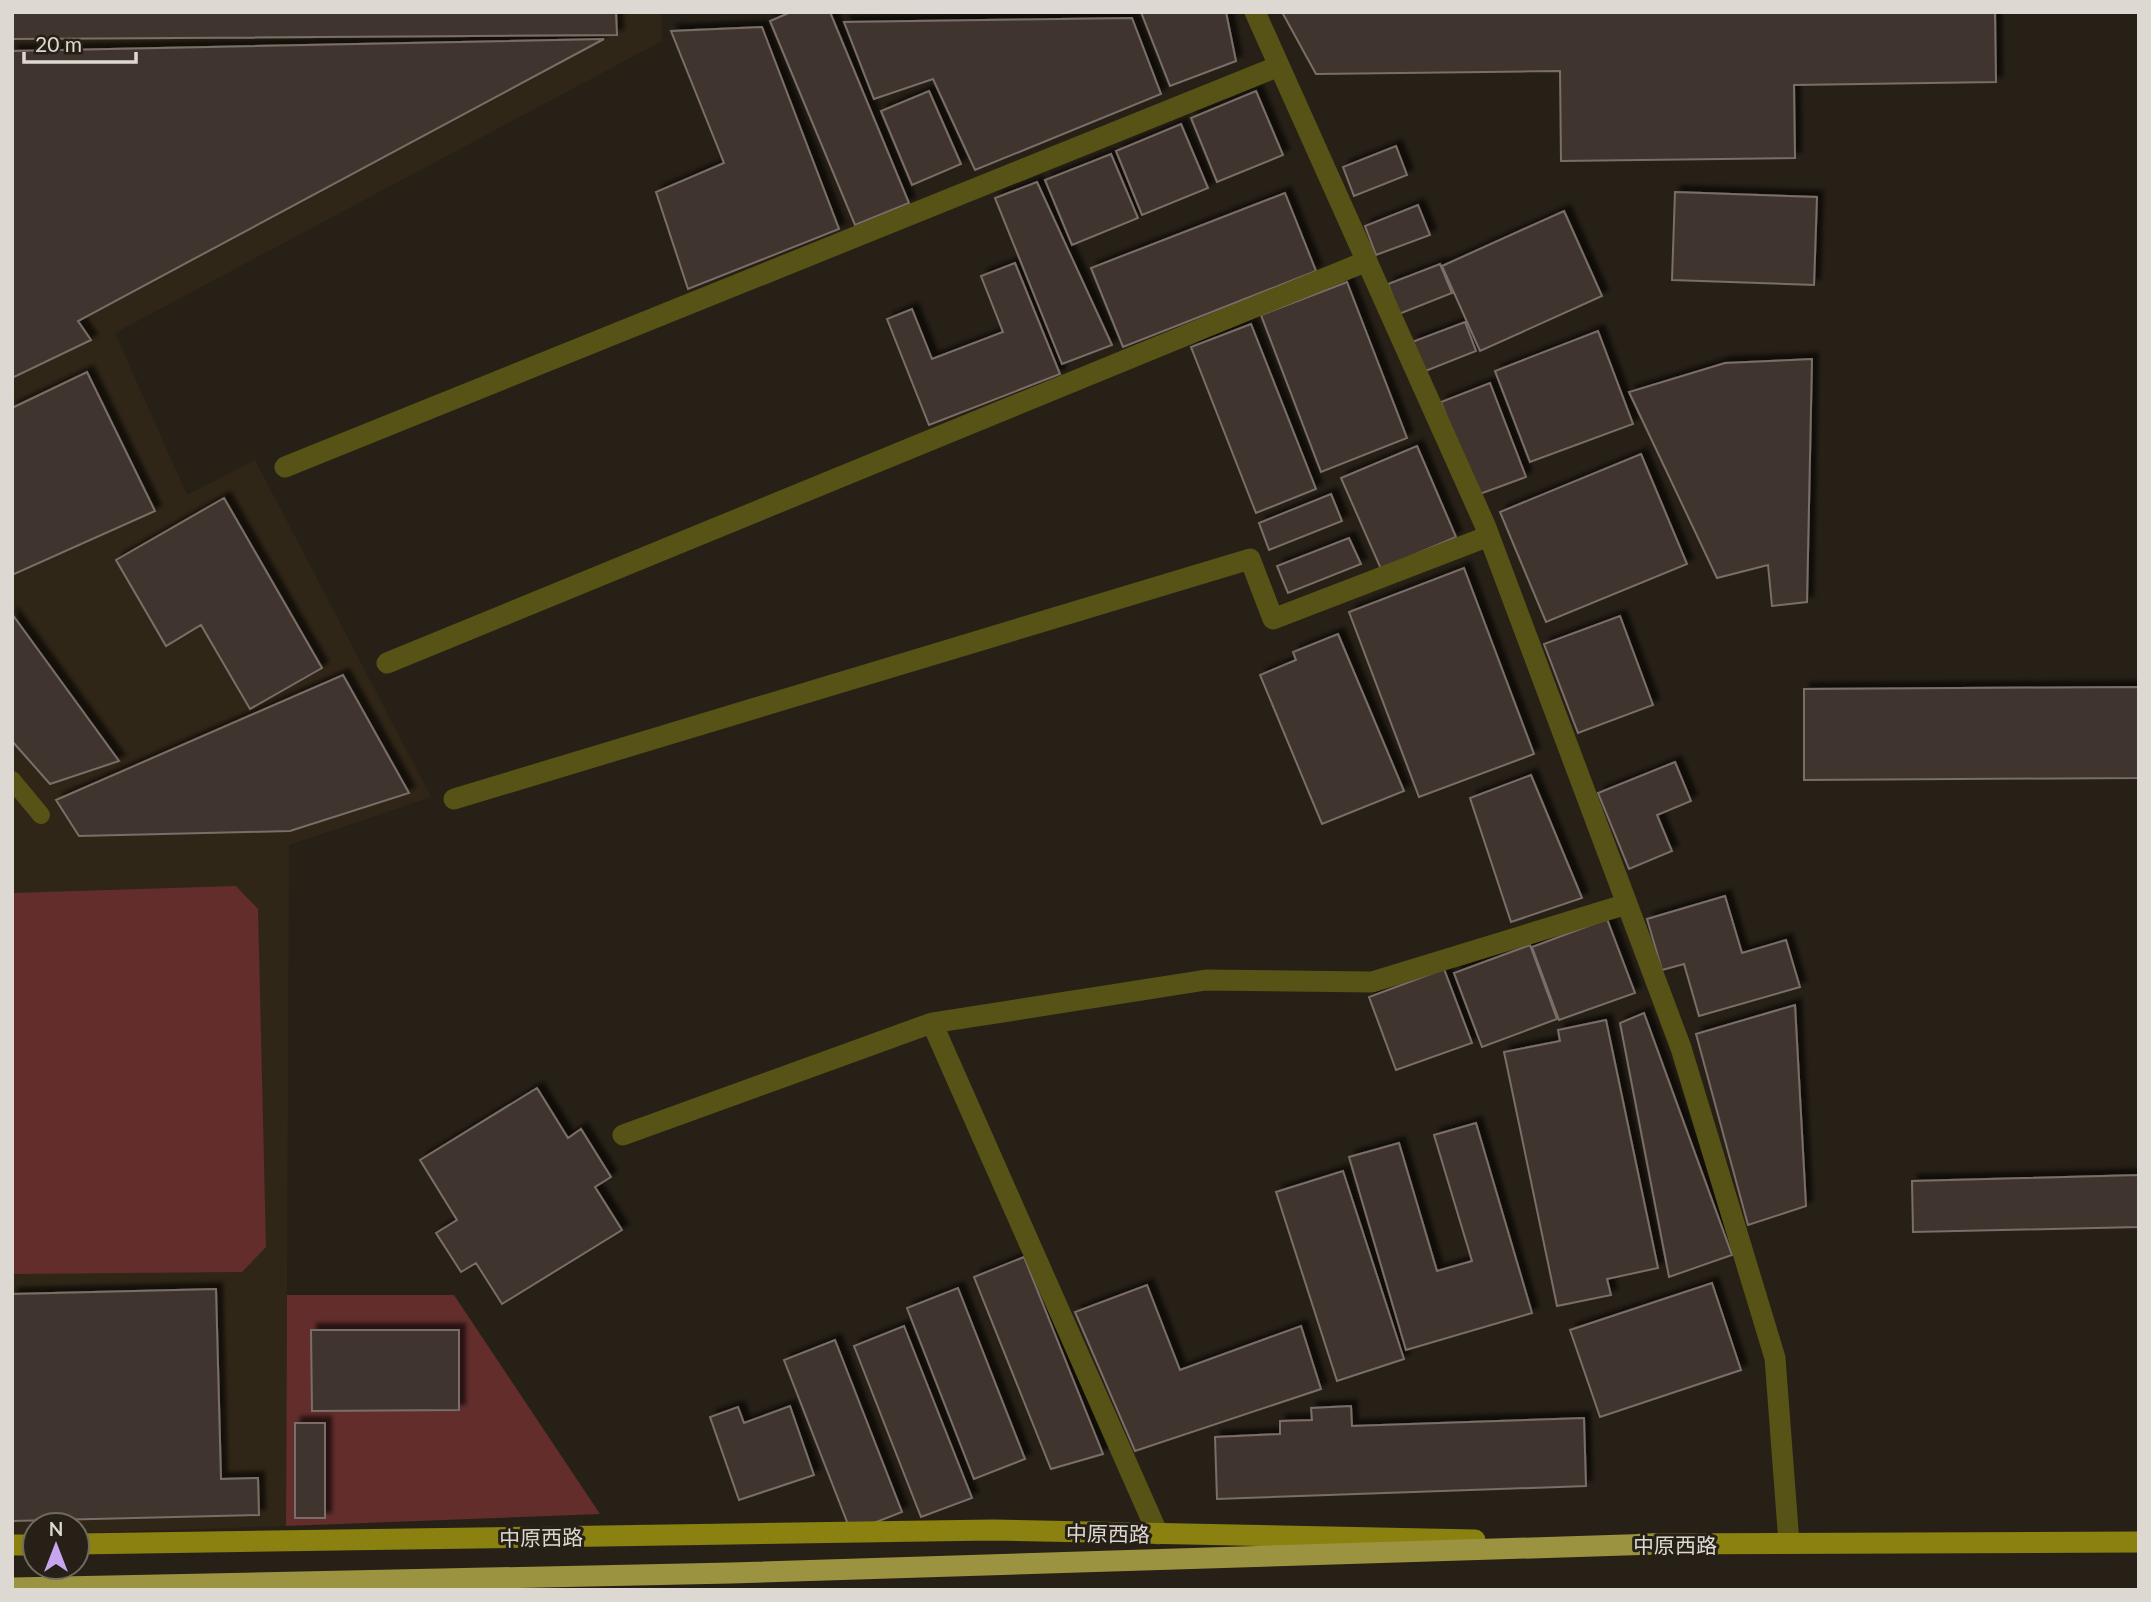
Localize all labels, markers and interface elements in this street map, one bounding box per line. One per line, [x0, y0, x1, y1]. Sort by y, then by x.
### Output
scale bar [24, 21, 136, 65]
text: 20 m [35, 31, 82, 56]
north arrow [21, 1511, 91, 1581]
text: N [49, 1517, 63, 1540]
street label: 中原西路 [1066, 1520, 1150, 1546]
street label: 中原西路 [499, 1524, 583, 1550]
street label: 中原西路 [1633, 1532, 1717, 1557]

